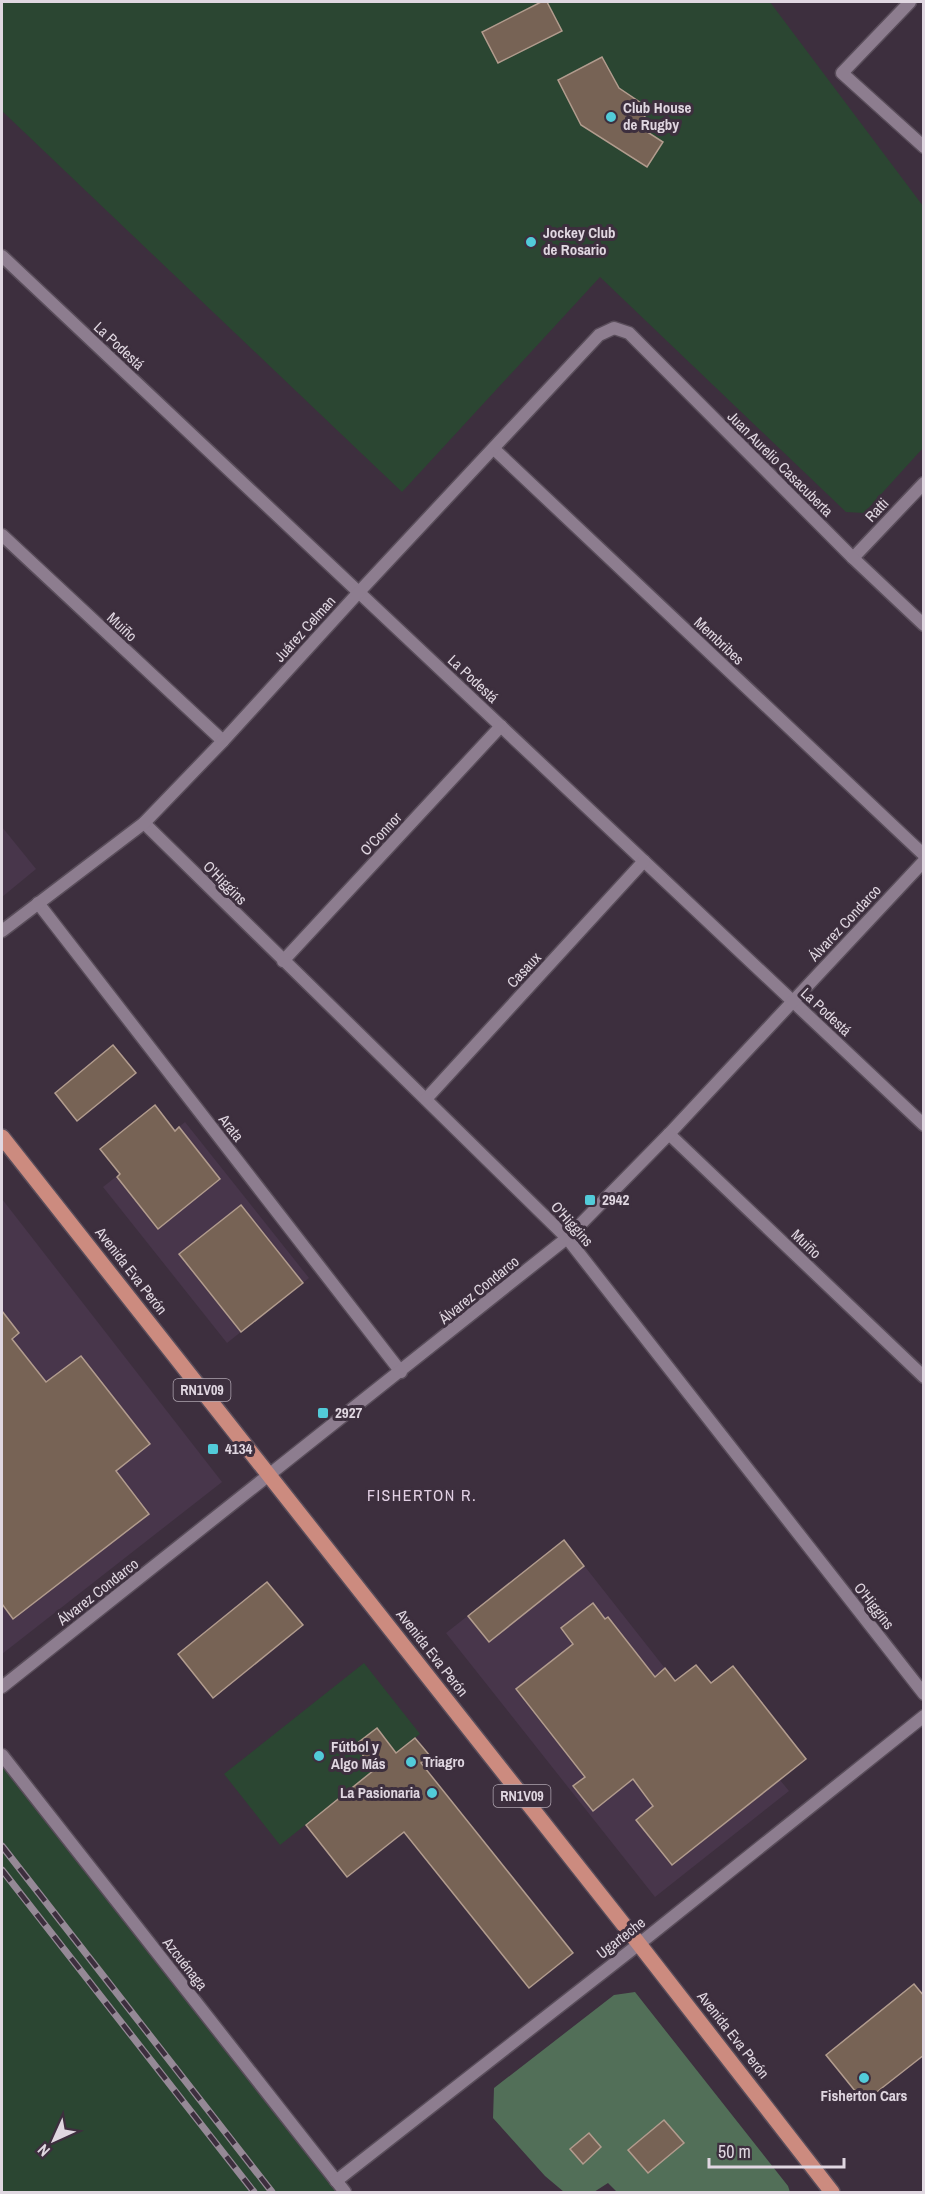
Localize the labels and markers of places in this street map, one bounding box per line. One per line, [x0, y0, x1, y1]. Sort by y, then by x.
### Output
place label: Club House de Rugby [623, 97, 692, 135]
marker: Club House de Rugby [604, 110, 618, 124]
place label: Jockey Club de Rosario [543, 222, 615, 260]
marker: Jockey Club de Rosario [524, 235, 538, 249]
place label: 2942 [602, 1189, 630, 1210]
marker: 2942 [583, 1193, 597, 1207]
place label: 2927 [335, 1402, 363, 1423]
marker: 2927 [316, 1406, 330, 1420]
place label: 4134 [225, 1438, 253, 1459]
marker: 4134 [206, 1442, 220, 1456]
place label: Fútbol y Algo Más [331, 1736, 386, 1774]
marker: Fútbol y Algo Más [312, 1749, 326, 1763]
place label: Triagro [423, 1751, 465, 1772]
marker: Triagro [404, 1755, 418, 1769]
place label: La Pasionaria [340, 1782, 420, 1803]
marker: La Pasionaria [425, 1786, 439, 1800]
marker: Fisherton Cars [857, 2071, 871, 2085]
place label: Fisherton Cars [821, 2085, 908, 2106]

